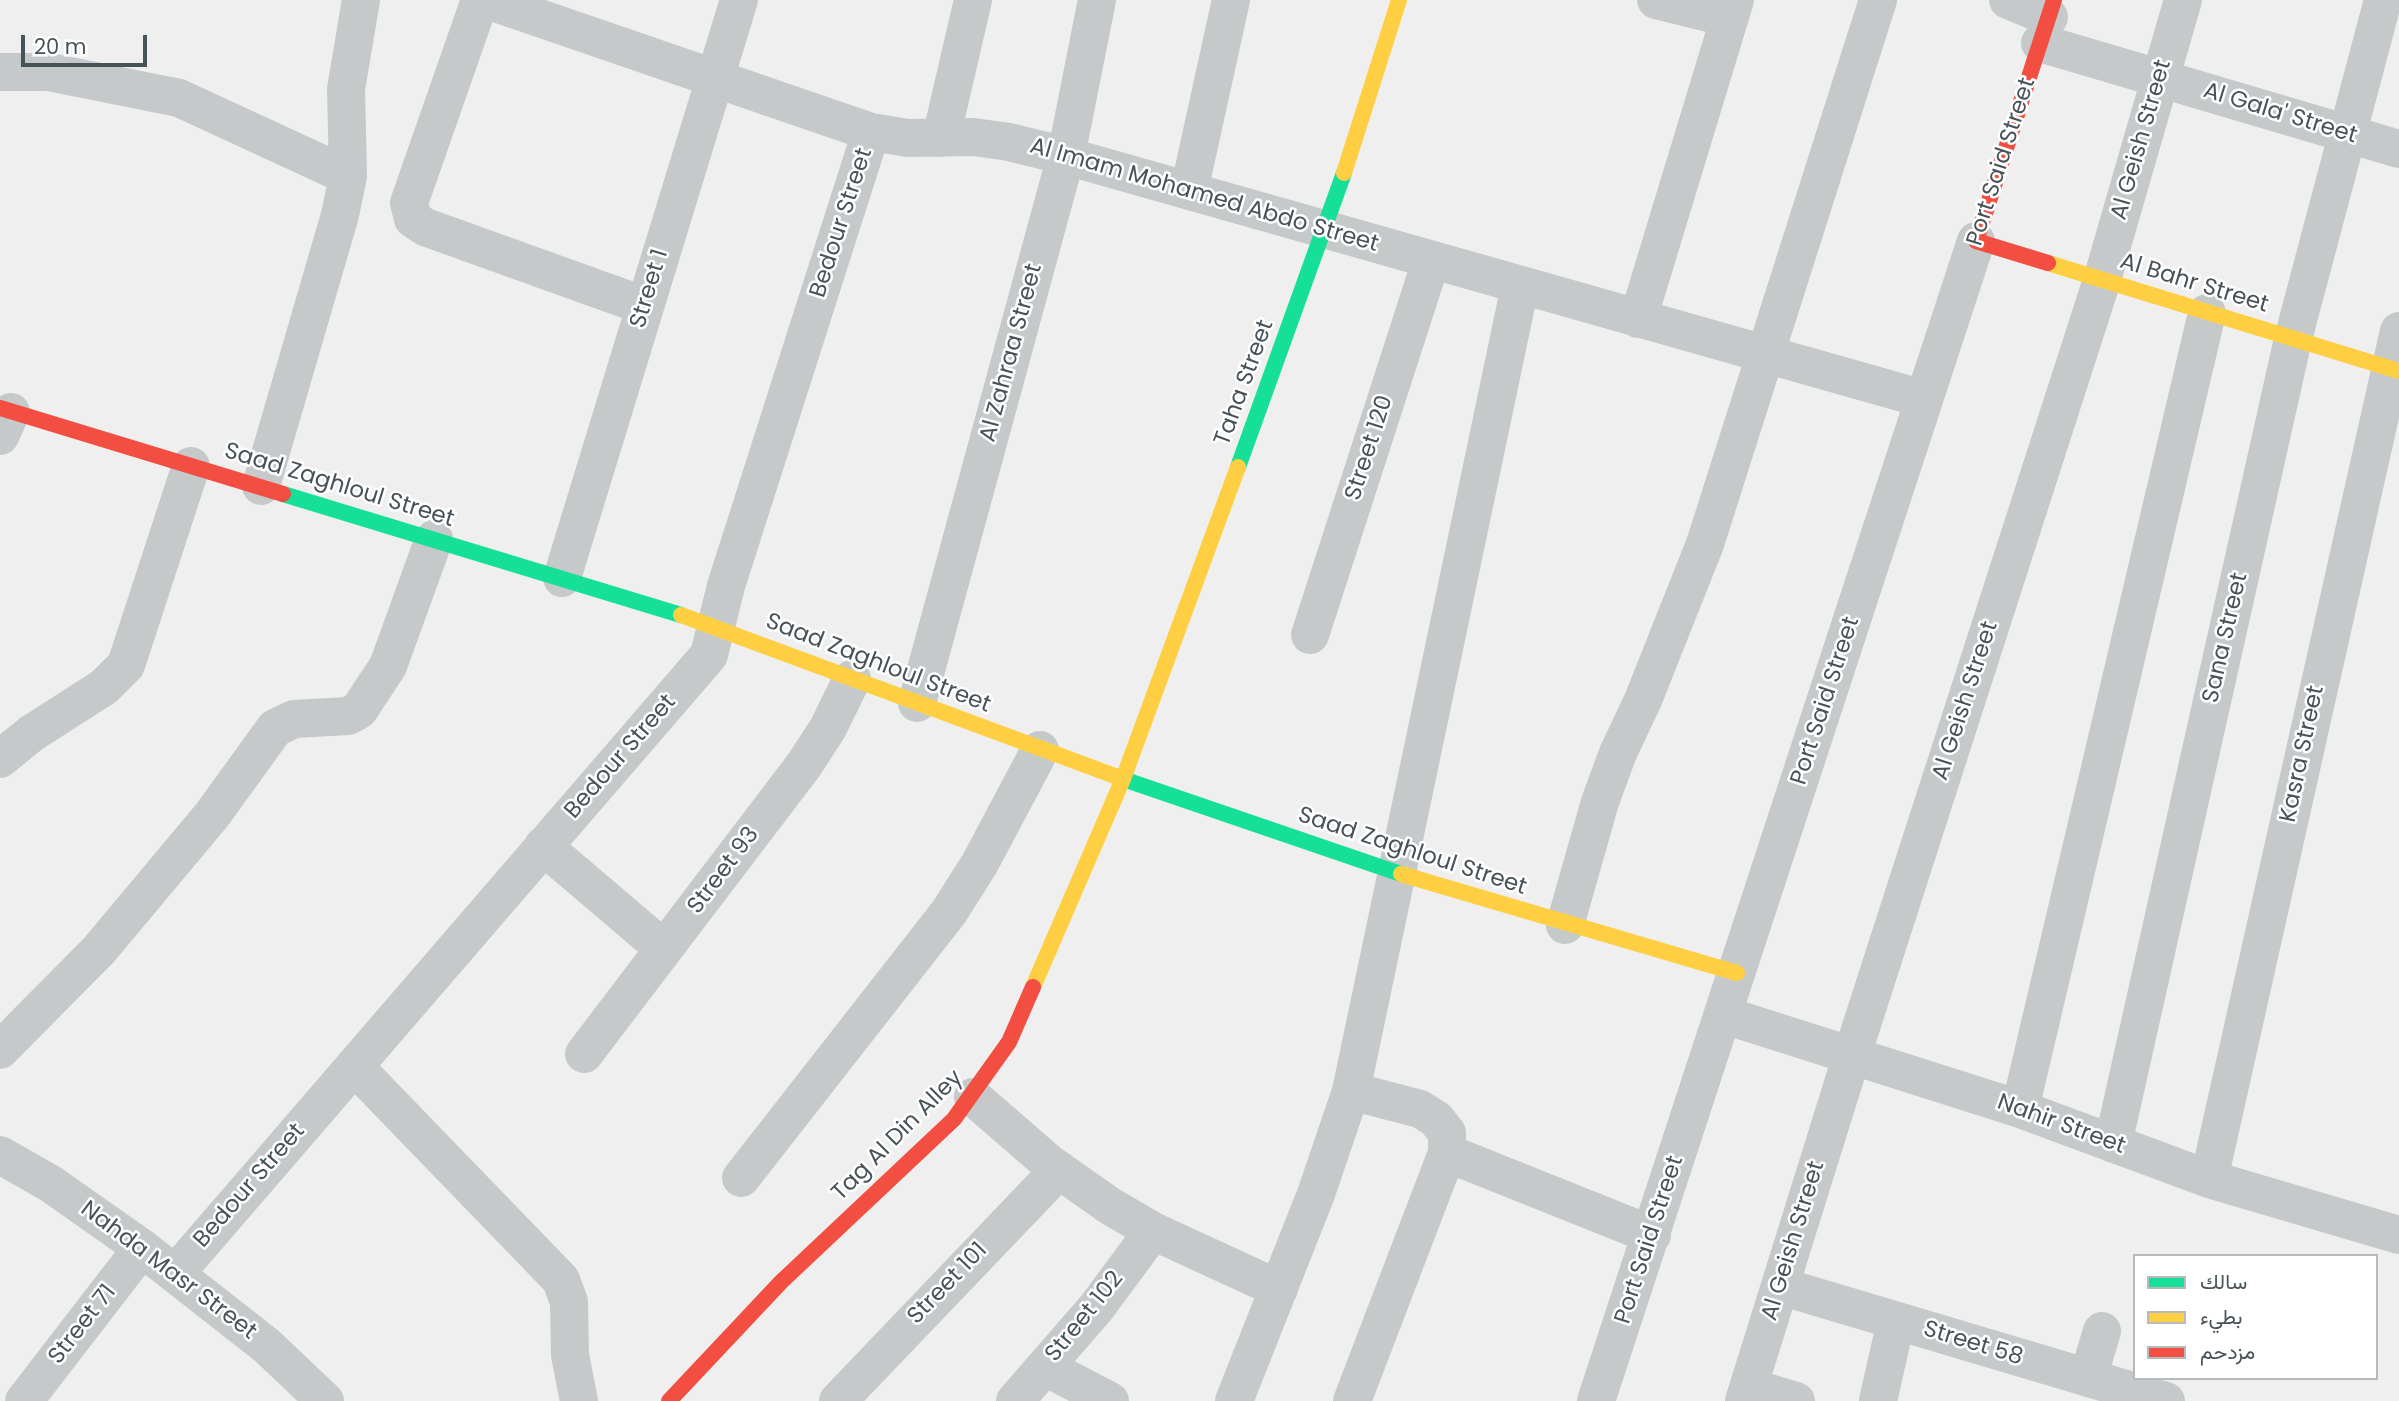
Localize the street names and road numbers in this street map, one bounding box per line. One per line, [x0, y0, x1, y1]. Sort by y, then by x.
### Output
street label: Al Geish Street [2106, 57, 2178, 223]
street label: Port Said Street [1962, 75, 2042, 249]
street label: Al Gala' Street [2200, 78, 2360, 150]
street label: Al Imam Mohamed Abdo Street [1027, 133, 1381, 259]
street label: Bedour Street [805, 145, 879, 301]
street label: Street 1 [625, 246, 675, 332]
street label: Al Bahr Street [2116, 248, 2272, 320]
street label: Al Zahraa Street [975, 261, 1049, 445]
street label: Taha Street [1210, 316, 1280, 450]
street label: Street 120 [1340, 392, 1400, 504]
street label: Saad Zaghloul Street [221, 438, 457, 534]
street label: Sana Street [2198, 570, 2254, 706]
street label: Saad Zaghloul Street [762, 608, 994, 720]
street label: Port Said Street [1786, 614, 1866, 788]
street label: Al Geish Street [1927, 618, 2005, 784]
street label: Kasra Street [2275, 683, 2331, 825]
street label: Bedour Street [560, 689, 682, 825]
street label: Saad Zaghloul Street [1294, 802, 1530, 902]
street label: Street 93 [682, 822, 766, 920]
street label: Tag Al Din Alley [827, 1065, 969, 1207]
street label: Nahir Street [1993, 1089, 2129, 1161]
street label: Bedour Street [189, 1118, 311, 1254]
street label: Port Said Street [1610, 1153, 1690, 1327]
street label: Al Geish Street [1757, 1158, 1831, 1324]
street label: Nahda Masr Street [75, 1196, 261, 1346]
street label: Street 101 [902, 1237, 994, 1331]
street label: Street 102 [1040, 1266, 1130, 1368]
street label: Street 71 [43, 1280, 123, 1370]
street label: Street 58 [1920, 1316, 2026, 1372]

